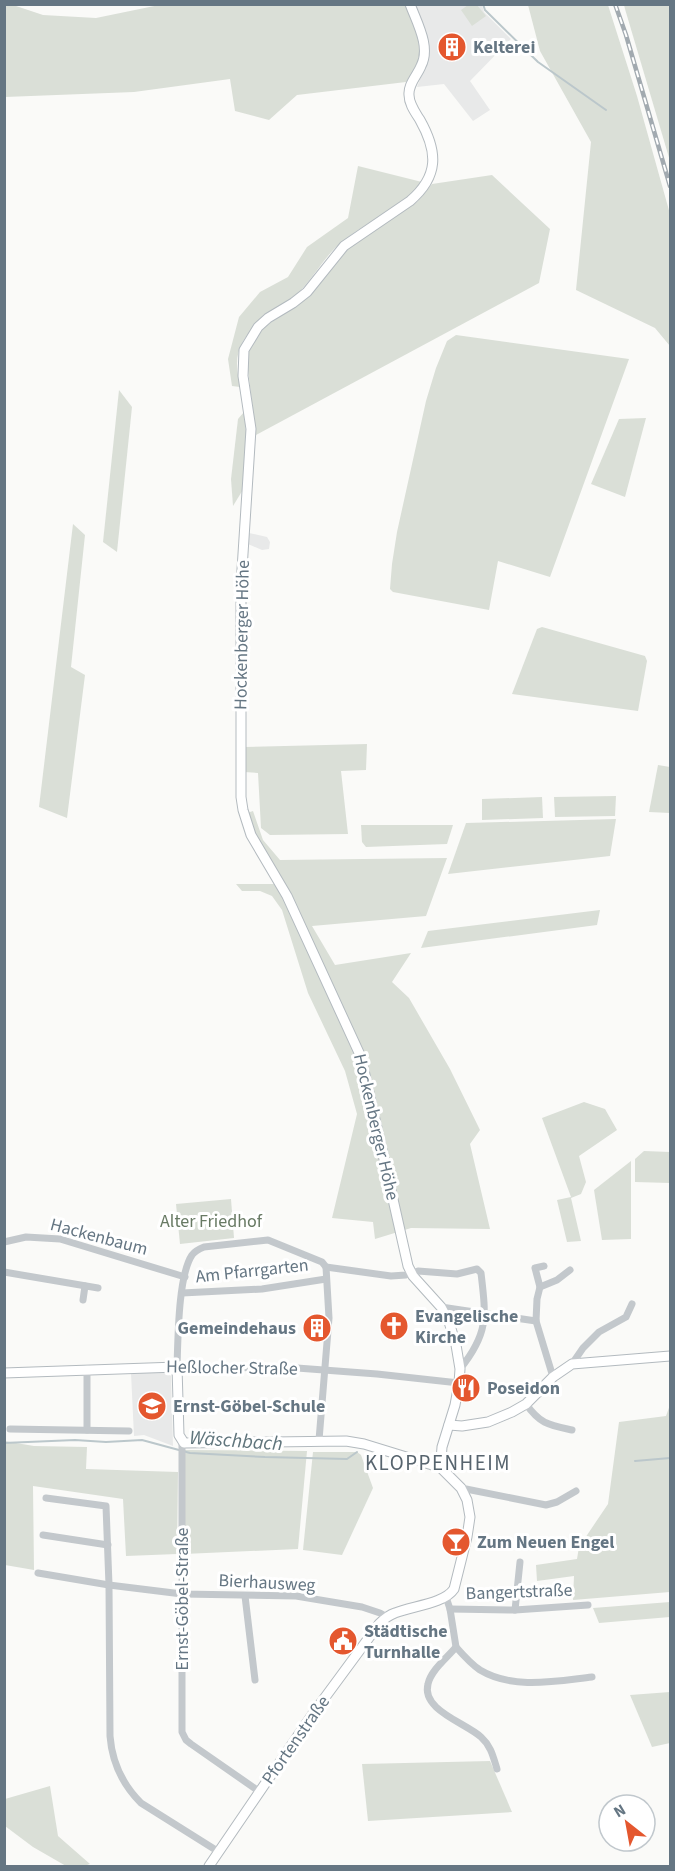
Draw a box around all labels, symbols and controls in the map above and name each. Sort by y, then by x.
building icon: Kelterei [436,31,468,63]
place label: Kelterei [473,35,535,60]
street label: Hockenberger Höhe [228,560,256,710]
street label: Hockenberger Höhe [347,1051,405,1203]
park label: Alter Friedhof [160,1209,263,1234]
street label: Hackenbaum [48,1212,150,1262]
street label: Am Pfarrgarten [194,1253,310,1289]
place label: Evangelische Kirche [415,1304,518,1350]
church icon: Evangelische Kirche [378,1310,410,1342]
building icon: Gemeindehaus [301,1312,333,1344]
place label: Gemeindehaus [178,1316,296,1341]
street label: Heßlocher Straße [166,1354,298,1382]
restaurant icon: Poseidon [450,1372,482,1404]
place label: Poseidon [487,1376,560,1401]
school or university icon: Ernst-Göbel-Schule [136,1390,168,1422]
place label: Ernst-Göbel-Schule [173,1394,325,1419]
water label: Wäschbach [188,1424,284,1458]
district label: KLOPPENHEIM [365,1448,511,1478]
bar icon: Zum Neuen Engel [440,1526,472,1558]
street label: Ernst-Göbel-Straße [170,1527,195,1671]
place label: Zum Neuen Engel [477,1530,614,1555]
street label: Bierhausweg [218,1568,316,1598]
street label: Bangertstraße [465,1578,573,1606]
place label: Städtische Turnhalle [364,1619,448,1665]
public building icon: Städtische Turnhalle [327,1625,359,1657]
street label: Pfortenstraße [256,1690,336,1789]
north arrow [597,1793,657,1853]
text: N [610,1799,630,1823]

